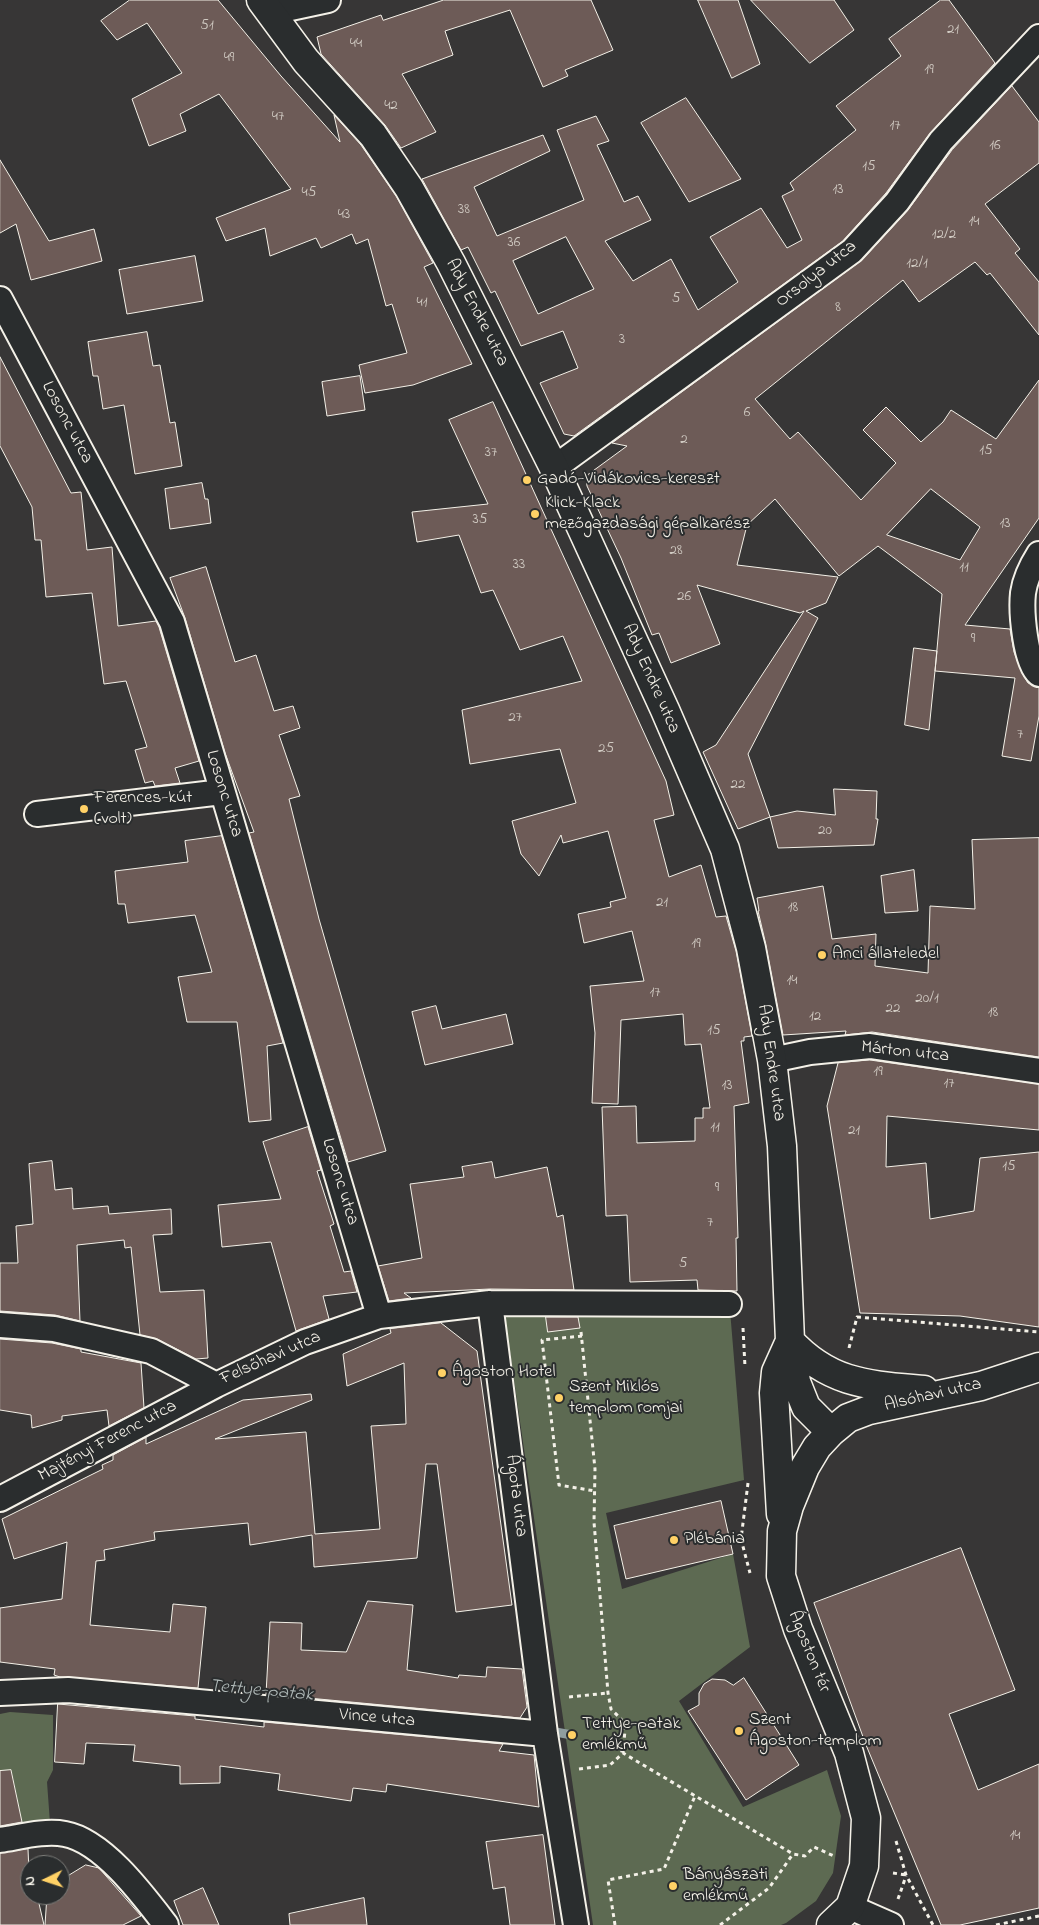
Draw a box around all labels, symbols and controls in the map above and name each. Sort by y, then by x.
house number: 51 [200,18,214,36]
house number: 21 [947,22,959,40]
house number: 44 [350,36,362,54]
house number: 49 [224,50,234,68]
house number: 19 [924,62,934,80]
house number: 42 [384,98,398,116]
house number: 47 [272,109,284,127]
house number: 17 [890,118,900,136]
house number: 16 [989,138,1001,156]
house number: 15 [862,159,876,177]
house number: 13 [833,182,843,200]
house number: 45 [302,185,316,203]
house number: 38 [458,202,470,220]
house number: 43 [338,207,350,225]
house number: 14 [969,214,979,232]
house number: 12/2 [932,227,956,245]
house number: 36 [508,235,520,253]
street label: Orsolya utca [772,237,862,313]
street label: Ady Endre utca [440,256,512,370]
house number: 12/1 [906,256,928,274]
house number: 5 [672,291,680,309]
house number: 41 [417,295,427,313]
house number: 8 [835,300,841,318]
house number: 3 [619,332,625,350]
street label: Losonc utca [35,378,97,468]
house number: 6 [744,405,750,423]
house number: 2 [680,432,688,450]
house number: 15 [979,443,993,461]
house number: 37 [485,445,497,463]
place label: Gadó-Vidákovics-kereszt [537,469,720,491]
marker: Gadó-Vidákovics-kereszt [521,474,533,486]
place label: Klick-Klack mezőgazdasági gépalkarész [545,493,750,536]
marker: Klick-Klack mezőgazdasági gépalkarész [529,508,541,520]
house number: 35 [473,512,487,530]
house number: 13 [1000,516,1010,534]
house number: 28 [669,543,683,561]
house number: 33 [513,557,525,575]
house number: 11 [959,560,969,578]
house number: 26 [677,589,691,607]
street label: Ady Endre utca [616,621,684,737]
house number: 9 [971,631,975,649]
house number: 27 [508,710,522,728]
house number: 7 [1017,727,1023,745]
house number: 25 [598,741,614,759]
street label: Losonc utca [200,748,246,840]
house number: 22 [731,777,745,795]
place label: Ferences-kút (volt) [94,788,192,831]
marker: Ferences-kút (volt) [78,803,90,815]
house number: 20 [818,823,832,841]
house number: 21 [656,895,668,913]
house number: 18 [788,900,798,918]
house number: 19 [691,936,701,954]
place label: Anci állateledel [832,944,939,966]
marker: Anci állateledel [816,949,828,961]
house number: 14 [787,973,797,991]
house number: 17 [650,985,660,1003]
house number: 20/1 [915,991,939,1009]
house number: 22 [886,1001,900,1019]
street label: Ady Endre utca [751,1003,789,1123]
house number: 18 [988,1005,998,1023]
house number: 12 [809,1009,821,1027]
house number: 15 [707,1023,721,1041]
street label: Márton utca [860,1038,950,1068]
house number: 19 [873,1064,883,1082]
house number: 17 [944,1076,954,1094]
house number: 13 [722,1078,732,1096]
house number: 11 [710,1120,720,1138]
house number: 21 [848,1123,860,1141]
street label: Losonc utca [316,1136,362,1228]
house number: 15 [1002,1159,1016,1177]
house number: 9 [715,1180,719,1198]
house number: 7 [707,1215,713,1233]
house number: 5 [679,1256,687,1274]
street label: Felsőhavi utca [217,1327,325,1391]
place label: Ágoston Hotel [452,1362,555,1384]
marker: Ágoston Hotel [436,1367,448,1379]
street label: Alsóhavi utca [882,1374,984,1418]
place label: Szent Miklós templom romjai [569,1377,683,1420]
marker: Szent Miklós templom romjai [553,1392,565,1404]
street label: Majtényi Ferenc utca [35,1396,181,1488]
street label: Ágota utca [499,1454,531,1538]
place label: Plébánia [684,1529,745,1551]
marker: Plébánia [668,1534,680,1546]
street label: Ágoston tér [782,1608,834,1696]
water label: Tettye-patak [208,1676,314,1708]
street label: Vince utca [338,1705,416,1733]
place label: Szent Ágoston-templom [749,1710,881,1752]
place label: Tettye-patak emlékmű [582,1714,680,1756]
marker: Szent Ágoston-templom [733,1725,745,1737]
marker: Tettye-patak emlékmű [566,1729,578,1741]
house number: 14 [1010,1828,1020,1846]
north arrow [20,1855,70,1905]
place label: Bányászati emlékmű [683,1865,768,1908]
text: N [20,1876,41,1886]
marker: Bányászati emlékmű [667,1880,679,1892]

